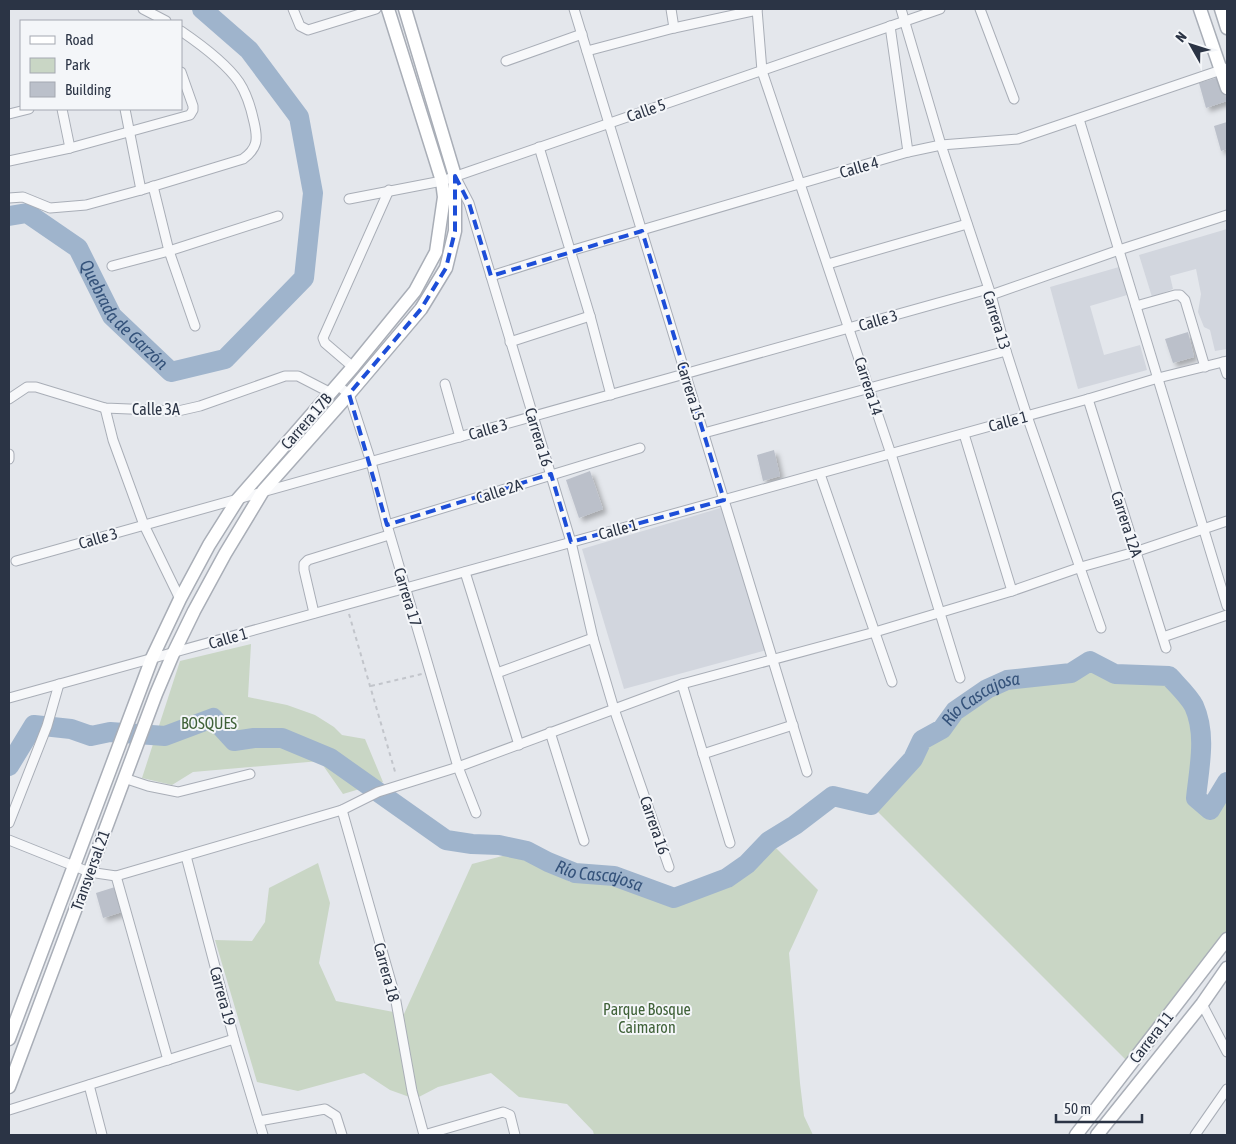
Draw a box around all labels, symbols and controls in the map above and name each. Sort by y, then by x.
legend [20,20,182,110]
north arrow [1166,20,1216,70]
text: N [1172,29,1190,45]
text: Road [65,31,94,48]
text: Park [65,56,90,73]
text: Building [65,81,111,98]
street label: Calle 5 [624,95,668,125]
street label: Calle 4 [837,153,881,181]
water label: Quebrada de Garzón [76,256,173,374]
street label: Carrera 13 [980,288,1014,352]
street label: Calle 3 [856,306,900,334]
street label: Carrera 14 [851,354,887,418]
street label: Carrera 15 [674,359,708,423]
street label: Carrera 17B [277,389,335,453]
street label: Calle 3A [132,400,180,418]
street label: Carrera 16 [522,405,556,469]
street label: Calle 1 [986,407,1030,435]
street label: Calle 3 [466,415,510,443]
street label: Calle 2A [473,475,525,507]
street label: Carrera 12A [1108,489,1146,559]
street label: Calle 1 [596,515,640,543]
street label: Calle 3 [76,524,120,552]
street label: Carrera 17 [391,565,425,629]
street label: Calle 1 [206,624,250,652]
water label: Río Cascajosa [937,668,1021,730]
park label: BOSQUES [181,714,237,732]
street label: Carrera 16 [637,794,673,856]
street label: Transversal 21 [67,827,113,913]
water label: Río Cascajosa [553,855,647,896]
street label: Carrera 18 [370,940,404,1004]
street label: Carrera 19 [206,964,240,1028]
park label: Parque Bosque Caimaron [603,1000,691,1036]
street label: Carrera 11 [1125,1008,1177,1066]
scale bar [1056,1092,1142,1124]
text: 50 m [1064,1100,1091,1117]

